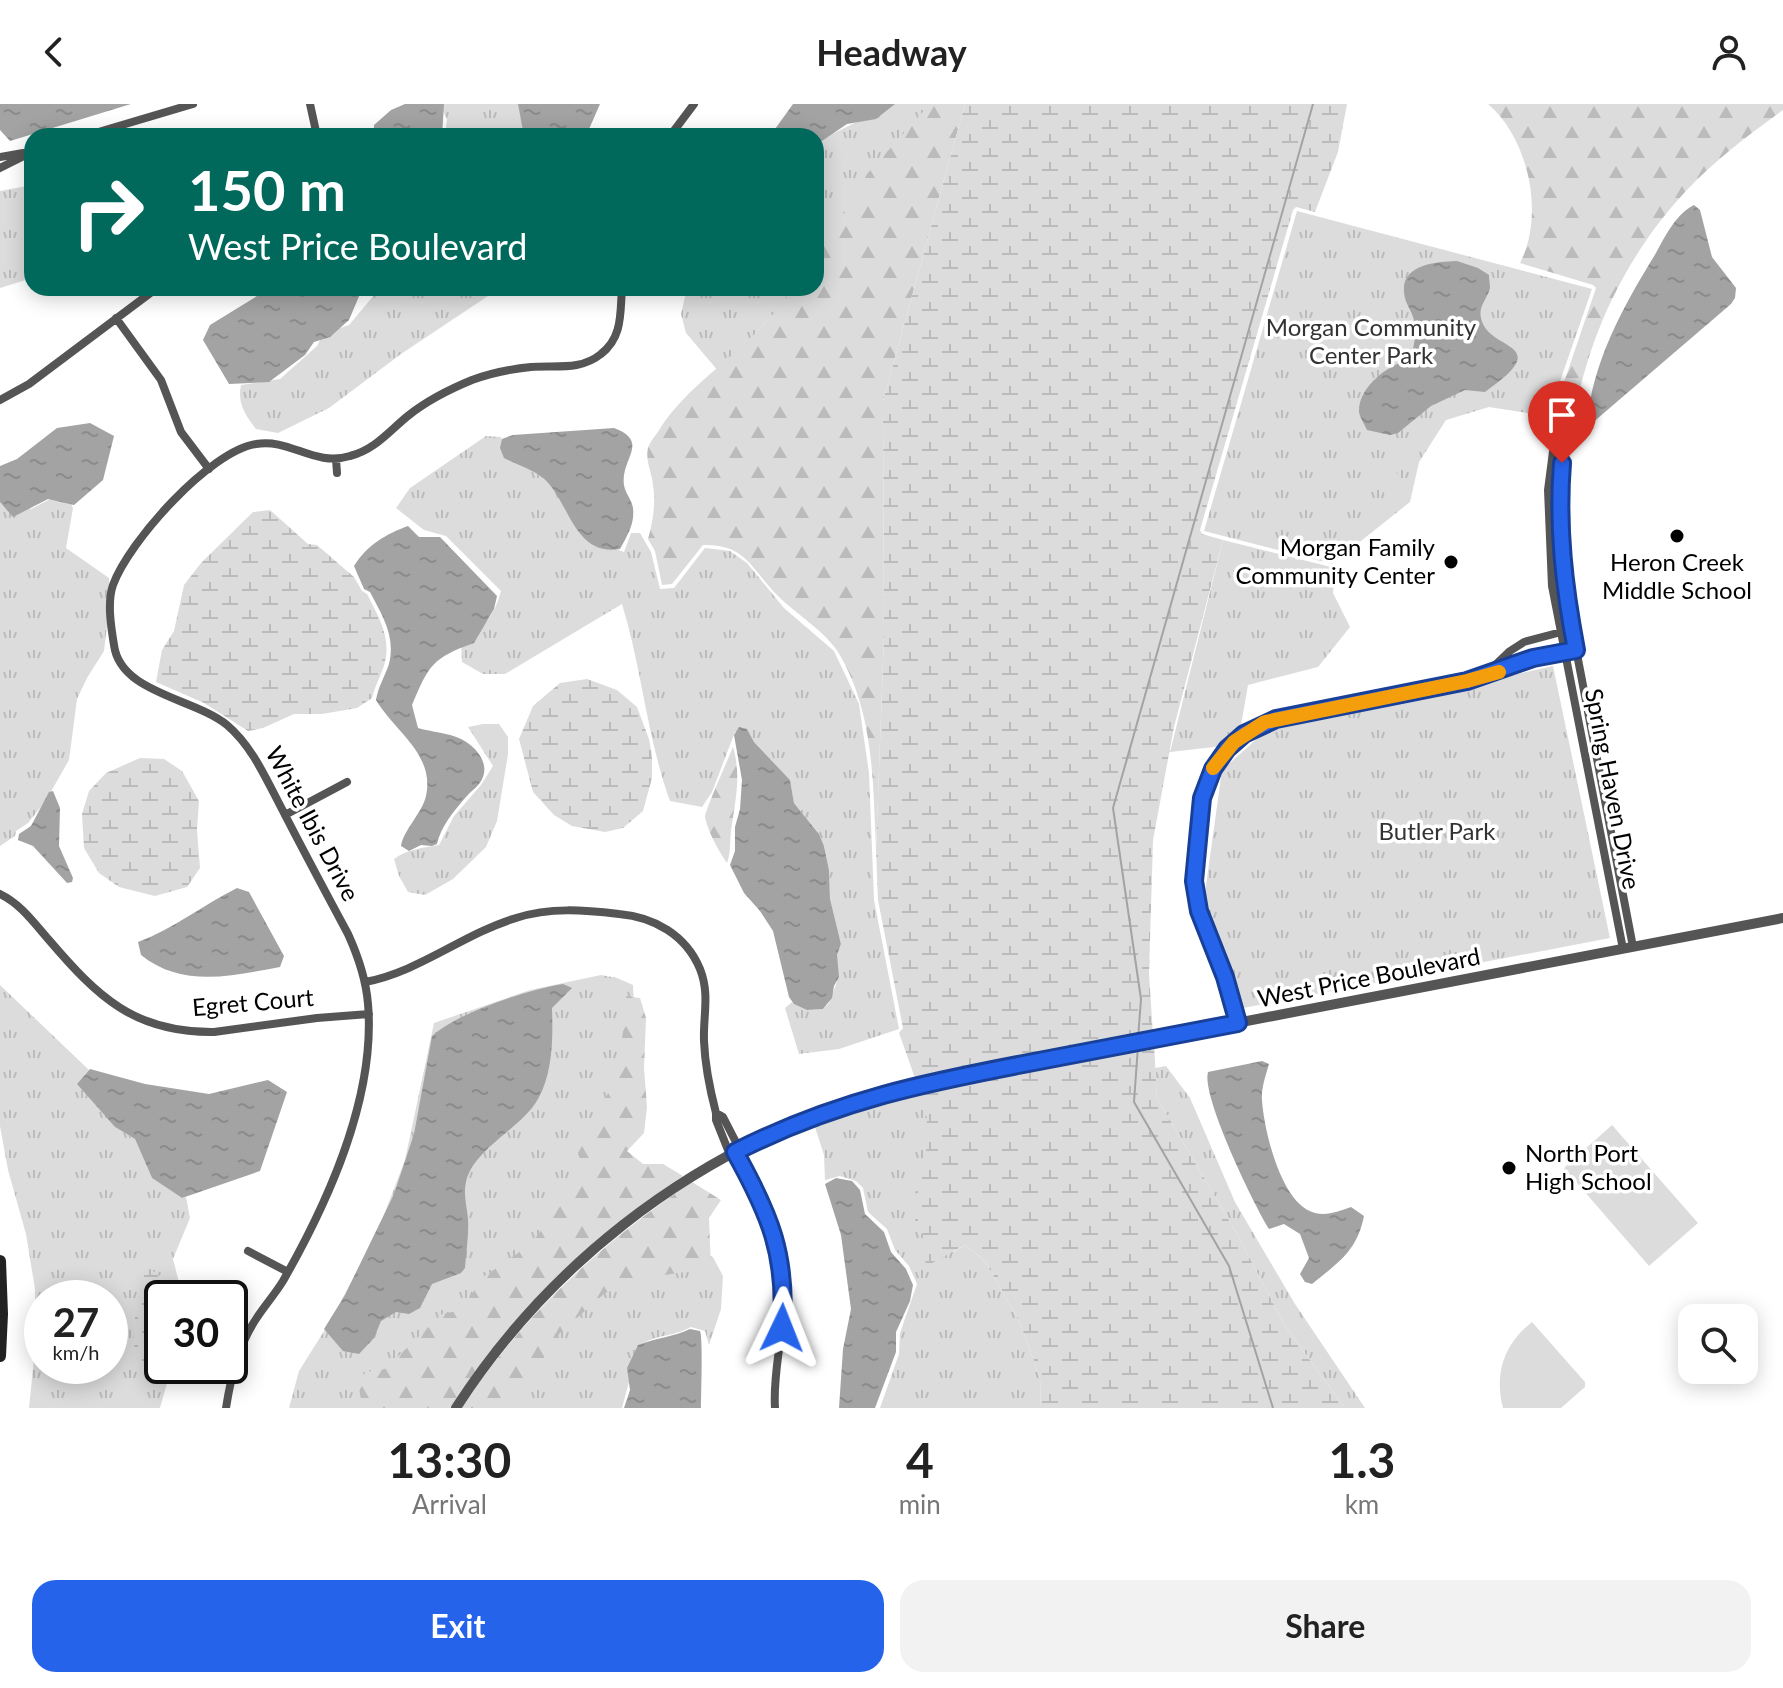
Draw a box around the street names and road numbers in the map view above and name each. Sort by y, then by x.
street label: Spring Haven Drive [1580,686,1647,892]
street label: White Ibis Drive [260,741,366,905]
street label: West Price Boulevard [1255,941,1483,1012]
street label: Egret Court [191,982,315,1021]

